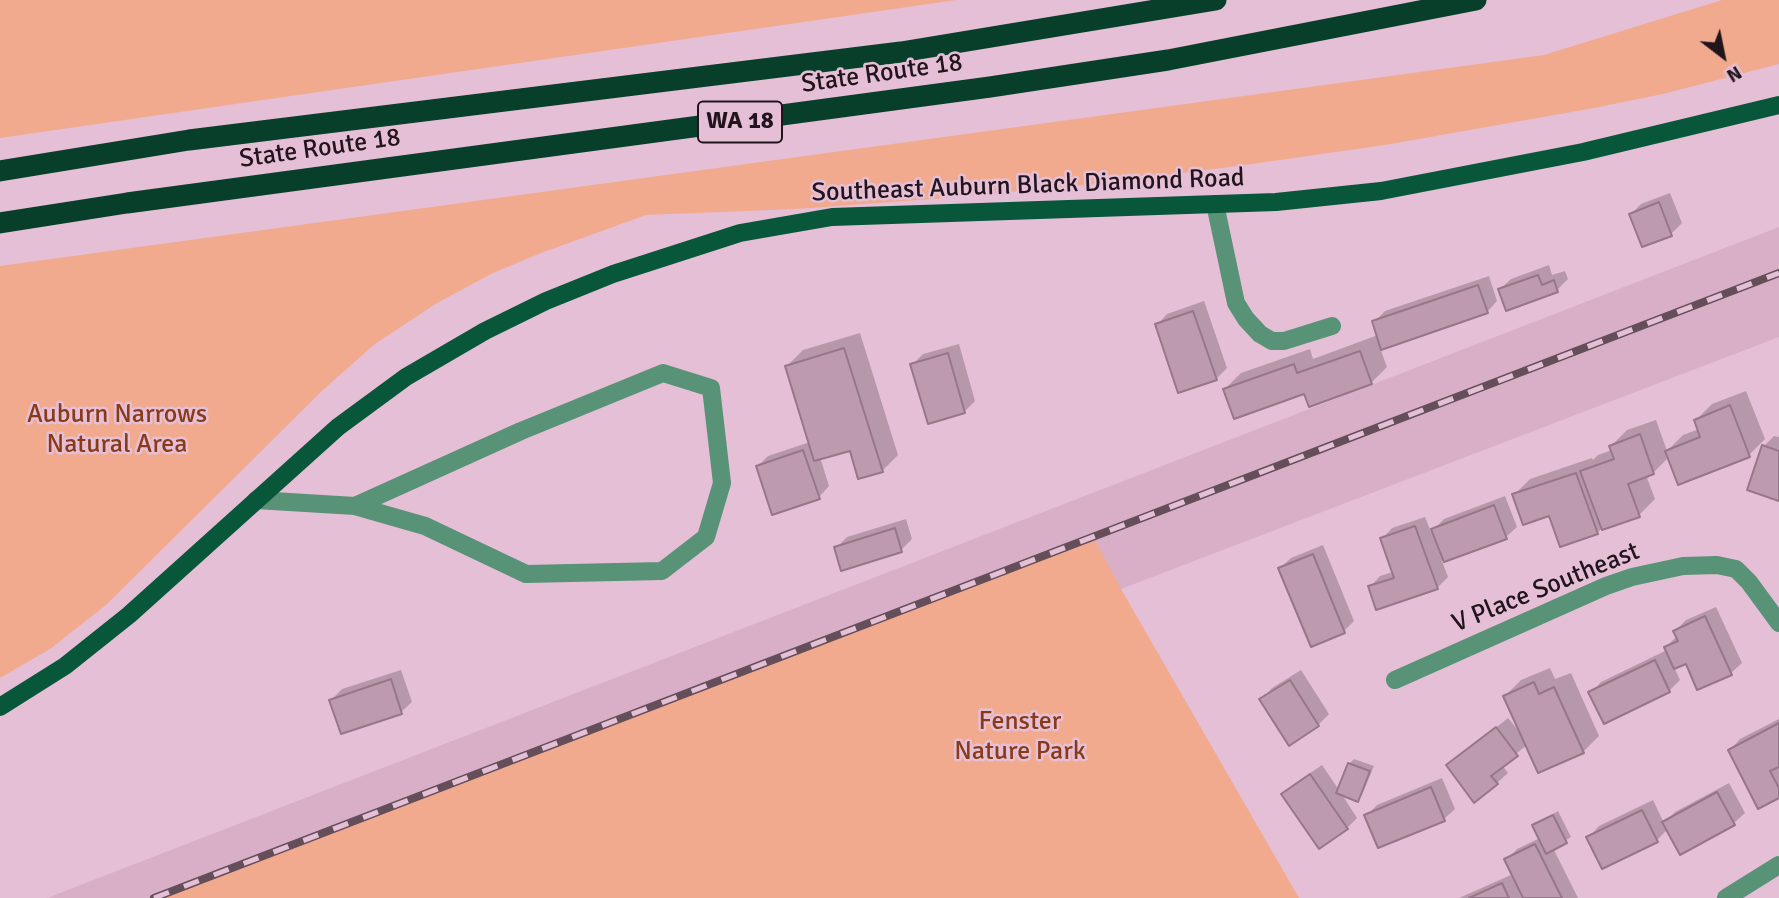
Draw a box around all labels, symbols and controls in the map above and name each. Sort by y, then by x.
north arrow [1688,21,1758,91]
street label: State Route 18 [799,47,965,101]
text: N [1722,60,1746,87]
road number: WA 18 [698,101,782,142]
street label: State Route 18 [237,122,403,176]
street label: Southeast Auburn Black Diamond Road [811,163,1245,209]
park label: Auburn Narrows Natural Area [27,399,207,460]
street label: V Place Southeast [1448,536,1644,640]
park label: Fenster Nature Park [954,706,1086,768]

